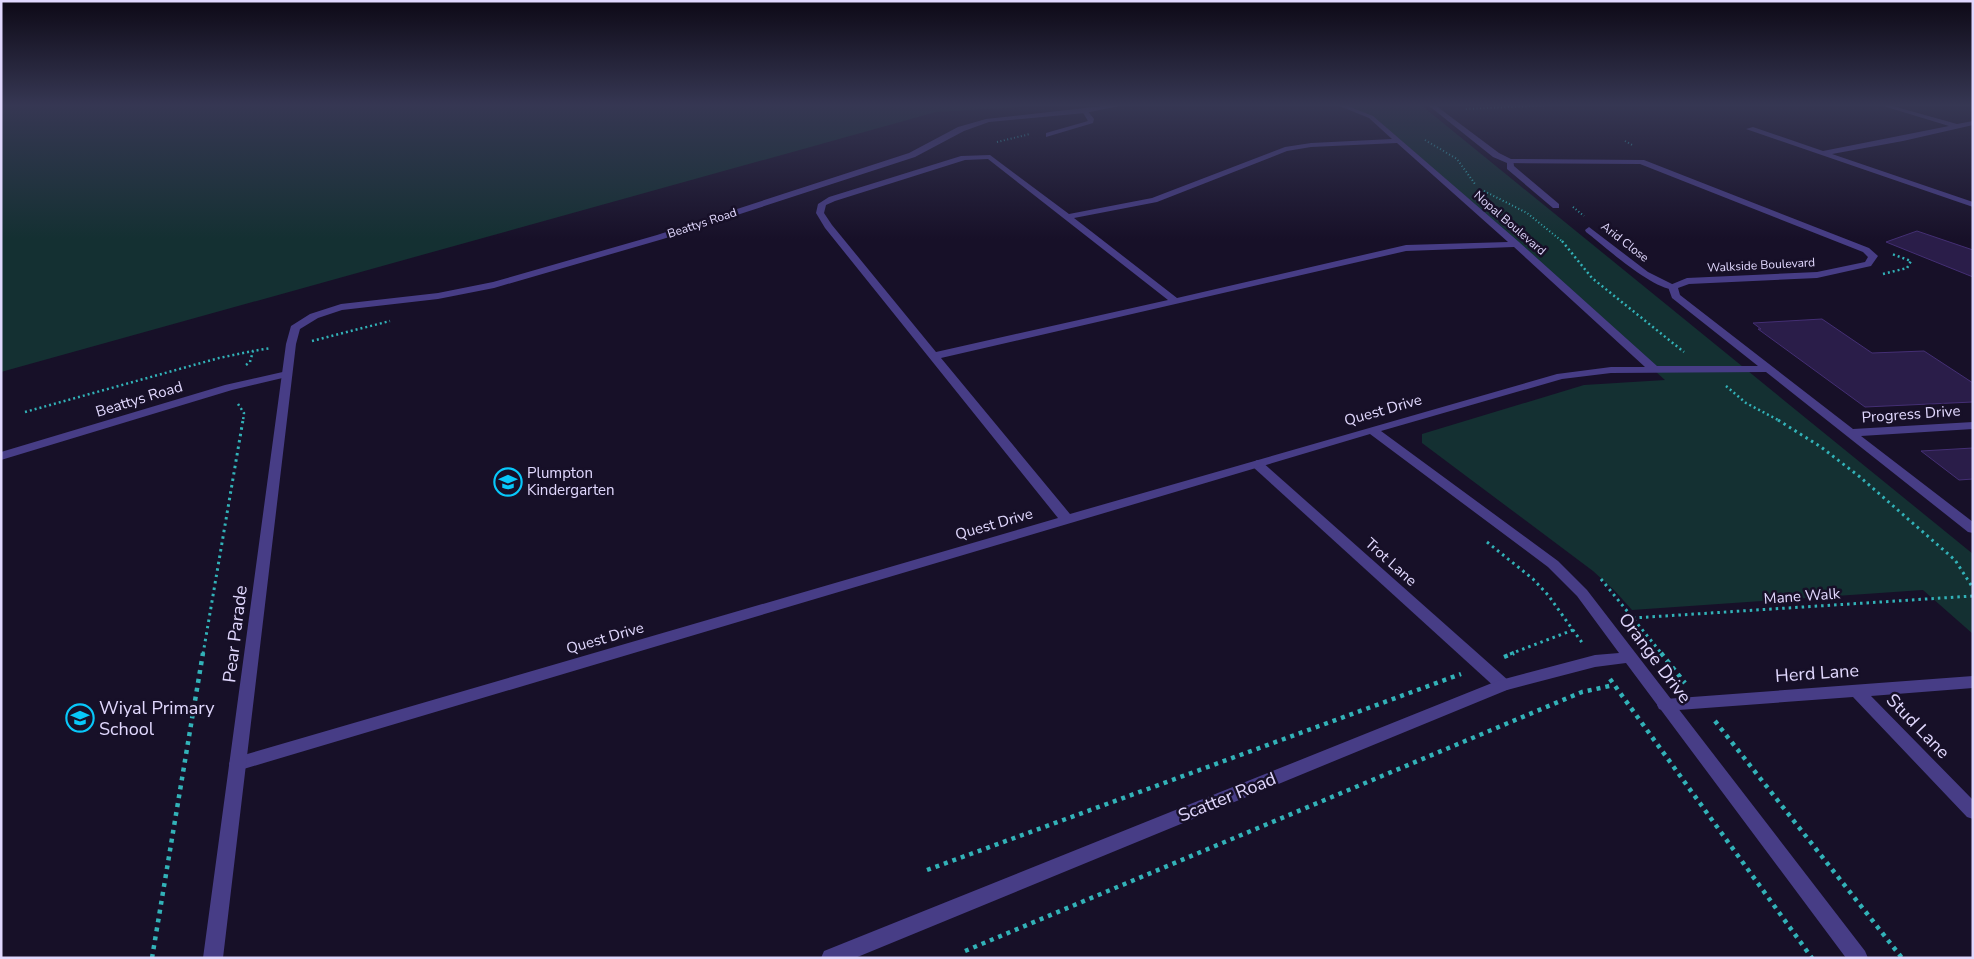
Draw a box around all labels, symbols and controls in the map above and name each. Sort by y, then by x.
street label: Nopal Boulevard [1471,187,1549,259]
street label: Beattys Road [665,204,739,242]
street label: Arid Close [1598,218,1652,266]
street label: Walkside Boulevard [1706,254,1816,276]
street label: Beattys Road [93,376,185,422]
street label: Quest Drive [1342,389,1424,431]
street label: Progress Drive [1861,401,1961,427]
place label: Plumpton Kindergarten [527,463,615,500]
school or university icon: Plumpton Kindergarten [493,467,523,497]
street label: Quest Drive [953,503,1035,545]
street label: Trot Lane [1361,533,1421,591]
street label: Mane Walk [1763,583,1841,609]
street label: Pear Parade [217,584,253,684]
street label: Orange Drive [1613,608,1697,708]
street label: Quest Drive [564,617,646,659]
street label: Herd Lane [1774,658,1860,688]
street label: Stud Lane [1881,688,1955,764]
place label: Wiyal Primary School [99,696,215,741]
school or university icon: Wiyal Primary School [65,703,95,733]
street label: Scatter Road [1174,766,1280,828]

